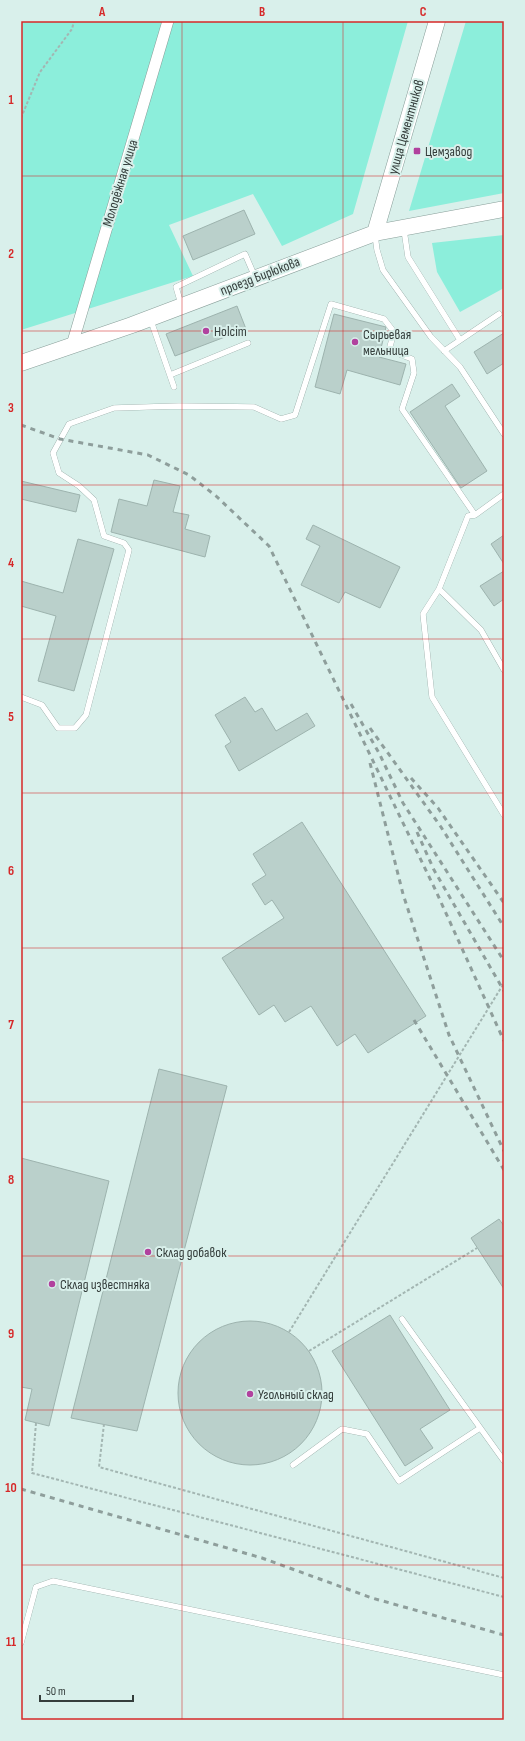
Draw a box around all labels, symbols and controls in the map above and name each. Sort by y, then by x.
text: A [98,4,106,20]
text: B [259,4,265,20]
text: C [420,4,427,20]
street label: улица Цементников [384,77,428,176]
text: 1 [8,92,14,108]
street label: Молодёжная улица [99,137,141,229]
place label: Цемзавод [425,143,472,160]
marker: Цемзавод [412,146,422,156]
text: 2 [8,246,14,262]
street label: проезд Бирюкова [218,253,302,299]
place label: Holcim [214,323,247,340]
marker: Holcim [201,326,211,336]
place label: Сырьевая мельница [363,326,411,359]
marker: Сырьевая мельница [350,337,360,347]
text: 3 [8,400,14,416]
text: 4 [8,555,14,571]
text: 5 [8,709,14,725]
text: 6 [8,863,14,879]
text: 7 [8,1017,14,1033]
text: 8 [8,1172,14,1188]
place label: Склад добавок [156,1244,227,1261]
marker: Склад добавок [143,1247,153,1257]
place label: Склад известняка [60,1276,150,1293]
marker: Склад известняка [47,1279,57,1289]
text: 9 [8,1326,14,1342]
place label: Угольный склад [258,1386,334,1403]
marker: Угольный склад [245,1389,255,1399]
text: 10 [5,1480,17,1496]
text: 11 [6,1634,16,1650]
scale bar [40,1677,133,1703]
text: 50 m [46,1684,66,1699]

